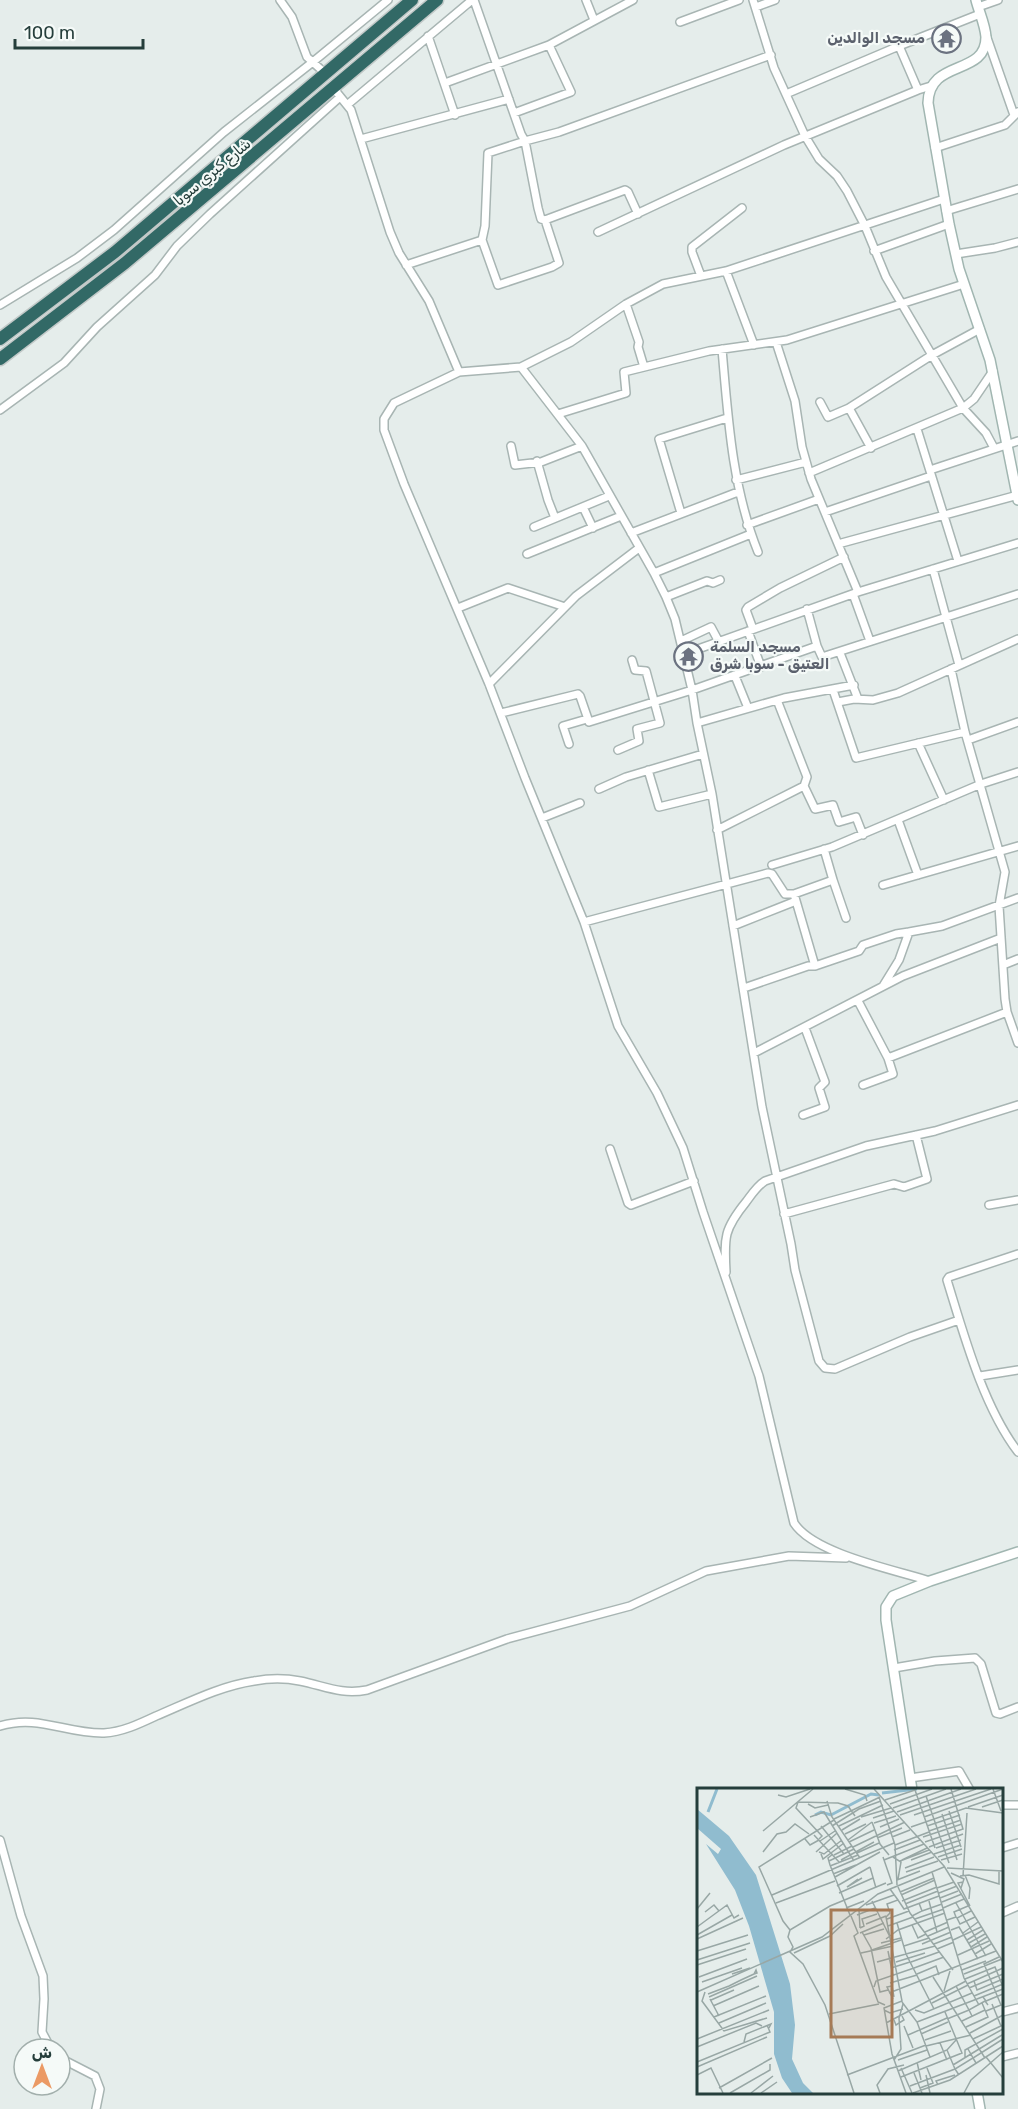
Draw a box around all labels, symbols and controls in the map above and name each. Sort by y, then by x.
scale bar [15,12,142,50]
text: 100 m [24,22,75,44]
temple icon: مسجد الوالدين [930,22,962,54]
place label: مسجد الوالدين [827,29,925,47]
street label: شارع كبري سوبا [170,134,256,211]
place label: مسجد السلمة العتيق - سوبا شرق [710,638,829,673]
temple icon: مسجد السلمة العتيق - سوبا شرق [673,640,705,672]
inset map [697,1788,1003,2094]
north arrow [12,2037,72,2097]
text: ش [32,2043,52,2062]

